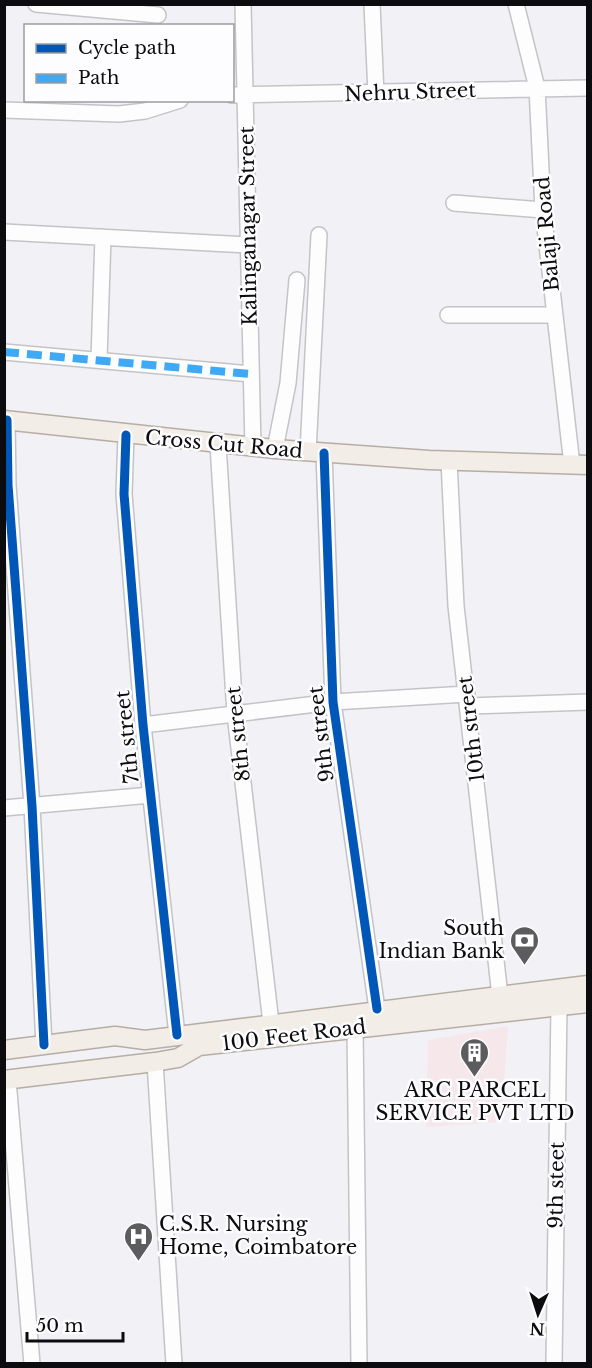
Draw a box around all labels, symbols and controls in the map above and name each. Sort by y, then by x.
legend [24,24,234,102]
text: Cycle path [78,37,176,59]
text: Path [78,67,119,89]
street label: Nehru Street [344,78,477,106]
street label: Kalinganagar Street [234,126,262,326]
street label: Balaji Road [530,175,564,293]
street label: Cross Cut Road [144,425,304,463]
street label: 10th street [453,674,489,783]
street label: 9th street [303,684,339,783]
street label: 8th street [221,685,255,783]
street label: 7th street [110,689,144,785]
place label: South Indian Bank [378,916,505,963]
bank icon: South Indian Bank [509,924,541,966]
street label: 100 Feet Road [220,1014,368,1056]
building icon: ARC PARCEL SERVICE PVT LTD [459,1036,491,1078]
place label: ARC PARCEL SERVICE PVT LTD [375,1078,575,1125]
street label: 9th steet [543,1141,569,1229]
place label: C.S.R. Nursing Home, Coimbatore [159,1212,357,1259]
hospital icon: C.S.R. Nursing Home, Coimbatore [122,1220,154,1262]
north arrow [508,1284,568,1344]
scale bar [27,1305,123,1343]
text: 50 m [36,1315,84,1337]
text: N [529,1319,545,1339]

